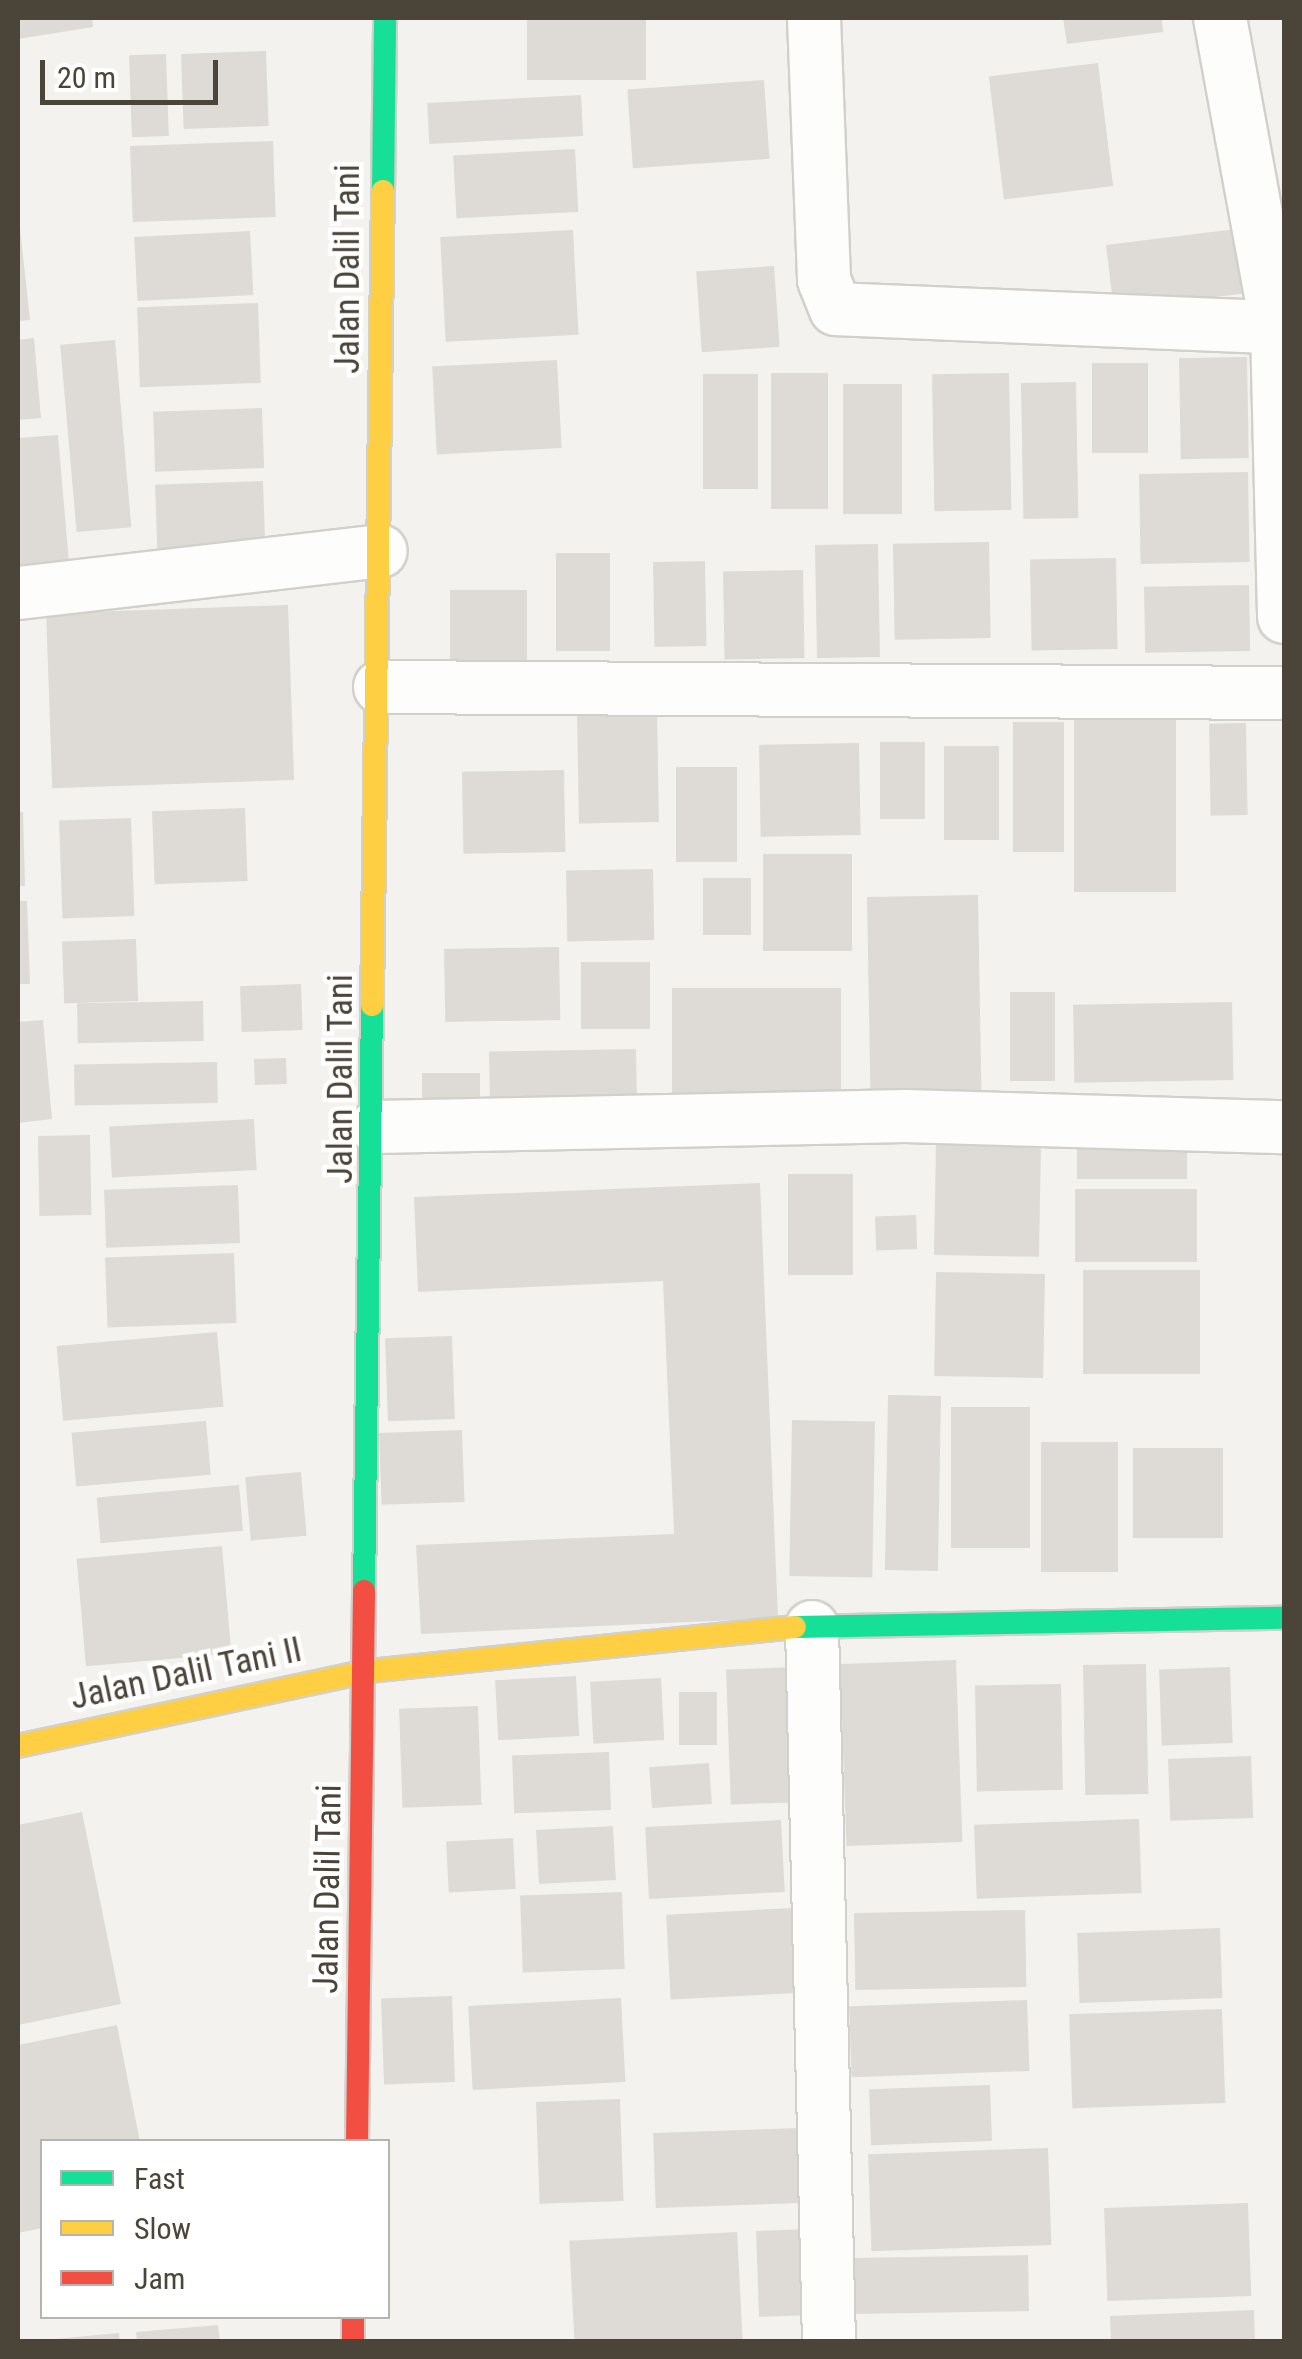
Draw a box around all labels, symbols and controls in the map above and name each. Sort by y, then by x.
scale bar [45,40,222,102]
text: 20 m [57,60,116,95]
street label: Jalan Dalil Tani [327,164,369,374]
street label: Jalan Dalil Tani [320,974,362,1184]
street label: Jalan Dalil Tani II [66,1629,306,1719]
street label: Jalan Dalil Tani [305,1783,351,1995]
legend [40,2139,390,2319]
text: Fast [134,2161,185,2196]
text: Slow [134,2211,191,2246]
text: Jam [134,2261,185,2296]

